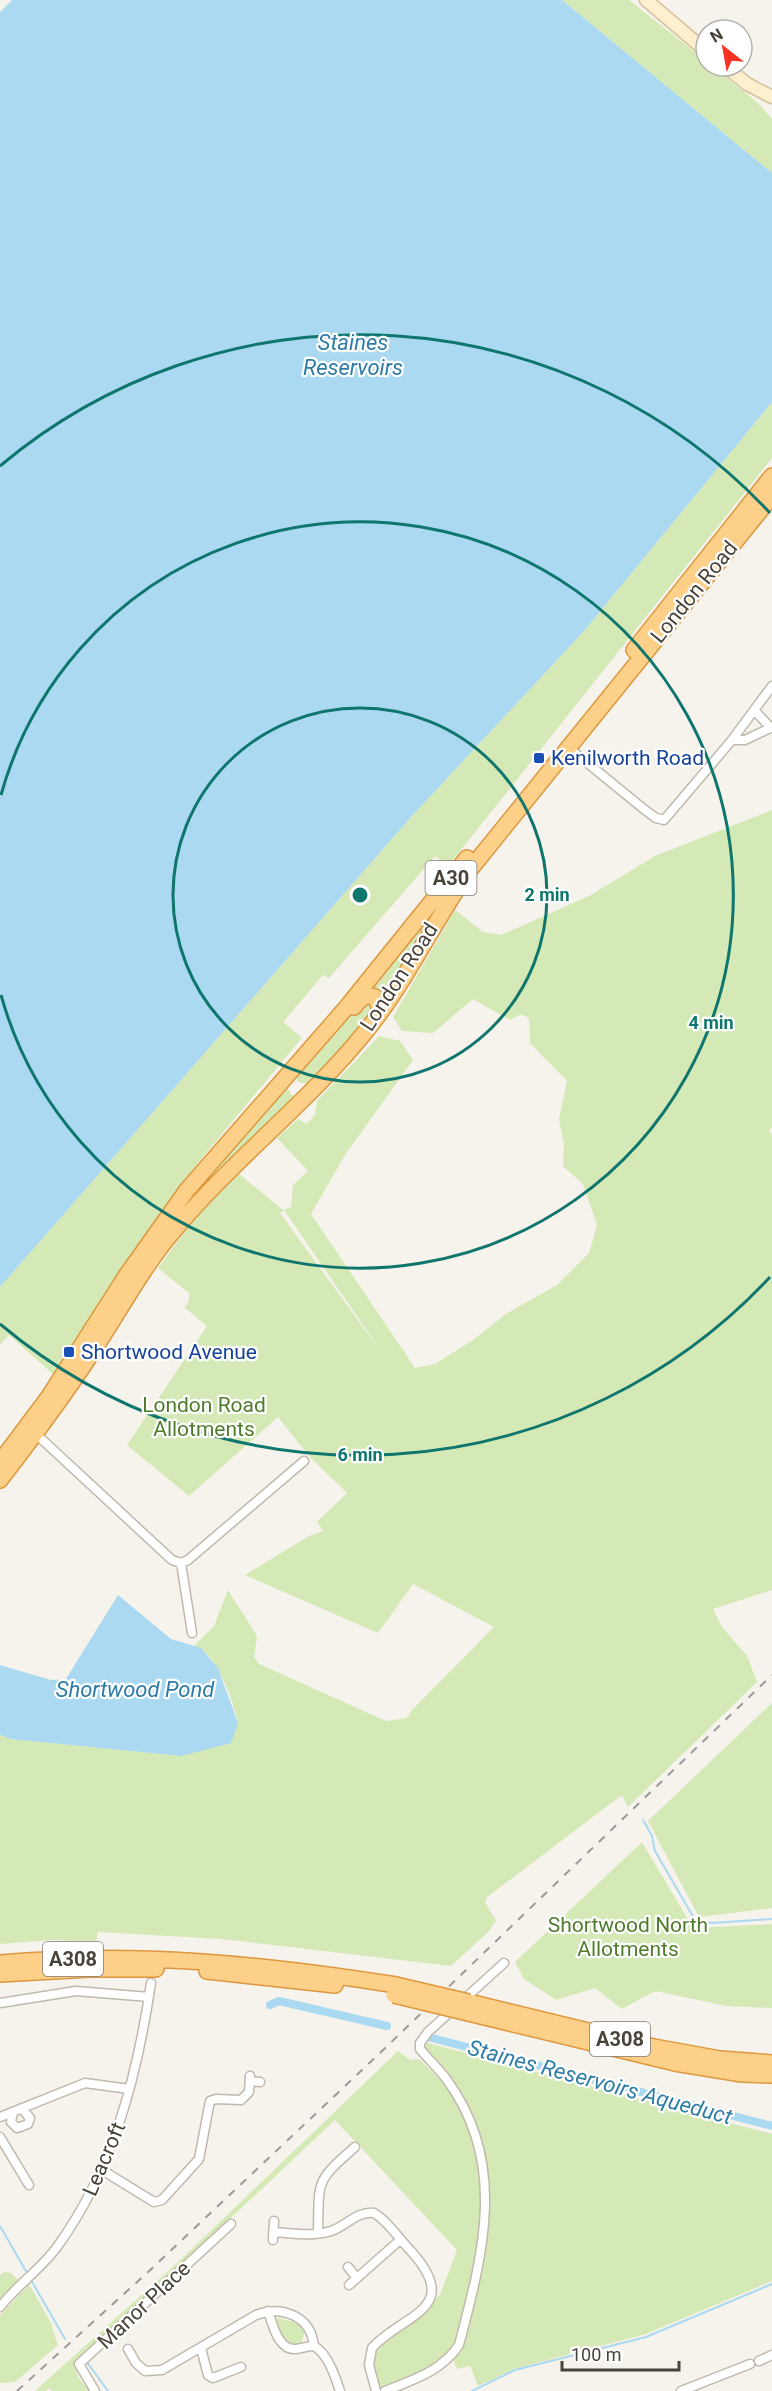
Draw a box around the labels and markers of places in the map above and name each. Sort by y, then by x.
place label: Kenilworth Road [551,746,704,770]
marker: Kenilworth Road [532,751,546,765]
centre of rings [350,885,370,905]
place label: Shortwood Avenue [81,1340,257,1364]
marker: Shortwood Avenue [62,1345,76,1359]

